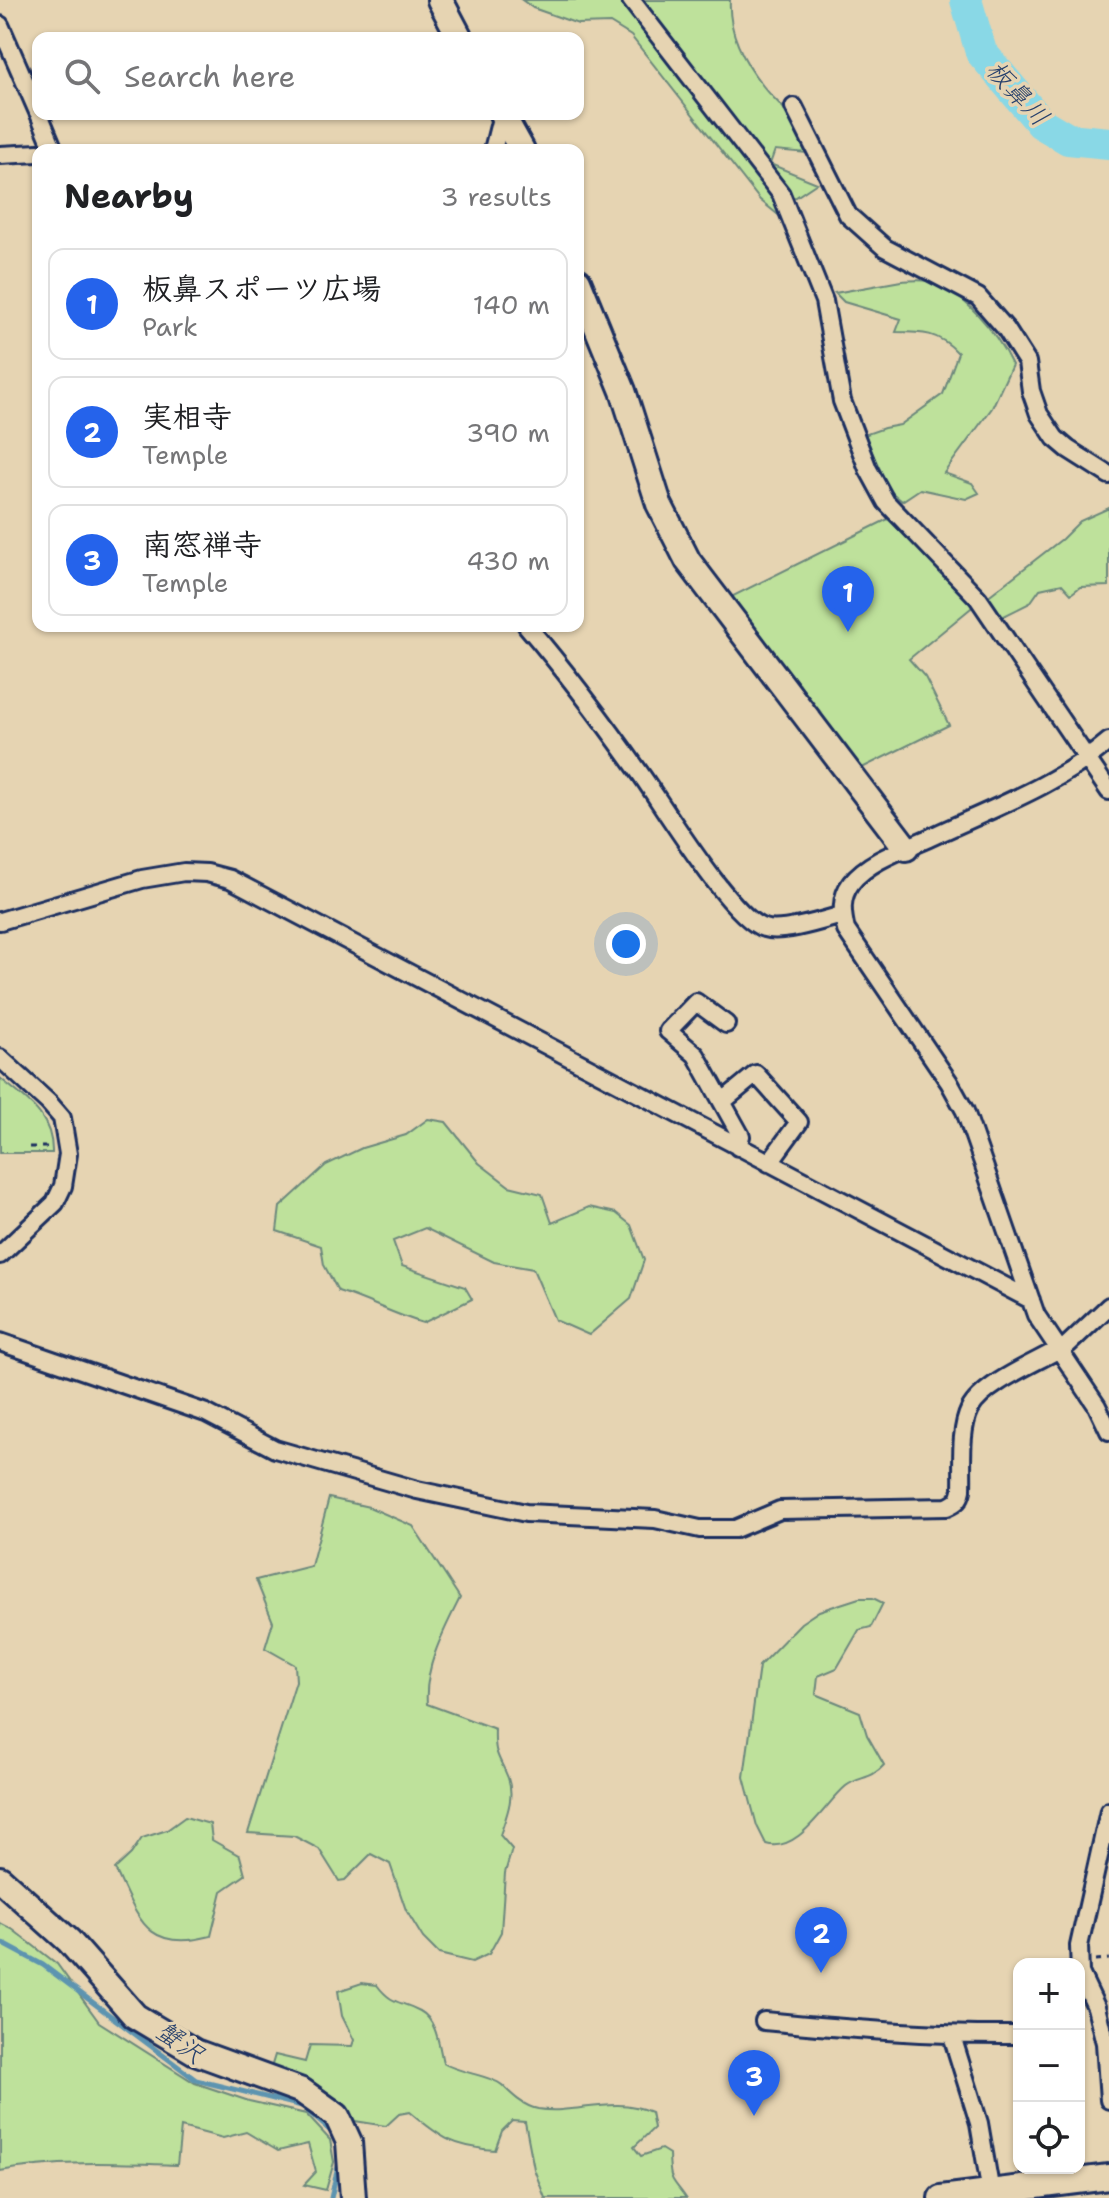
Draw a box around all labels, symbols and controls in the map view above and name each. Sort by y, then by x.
search box [32,32,584,120]
water label: 板鼻川 [979,52,1058,133]
icon: search [60,54,104,98]
text: Search here [124,56,295,97]
text: Nearby [64,173,194,219]
text: 3 results [440,179,552,214]
text: 板鼻スポーツ広場 [142,268,381,309]
text: 1 [86,287,98,322]
text: 140 m [473,287,550,322]
text: Park [142,309,198,344]
text: 実相寺 [142,396,232,437]
text: 2 [83,415,101,450]
text: 390 m [466,415,550,450]
text: Temple [142,437,229,472]
text: 南窓禅寺 [142,524,262,565]
text: 3 [83,543,101,578]
text: 430 m [466,543,550,578]
text: Temple [142,565,229,600]
pin: 1 [822,566,874,632]
your location [606,924,646,964]
pin: 2 [795,1907,847,1973]
map controls [1013,1958,1085,2174]
button: + [1013,1958,1085,2030]
water label: 蟹沢 [149,2012,212,2072]
button: − [1013,2030,1085,2102]
pin: 3 [728,2050,780,2116]
button: locate [1013,2102,1085,2174]

